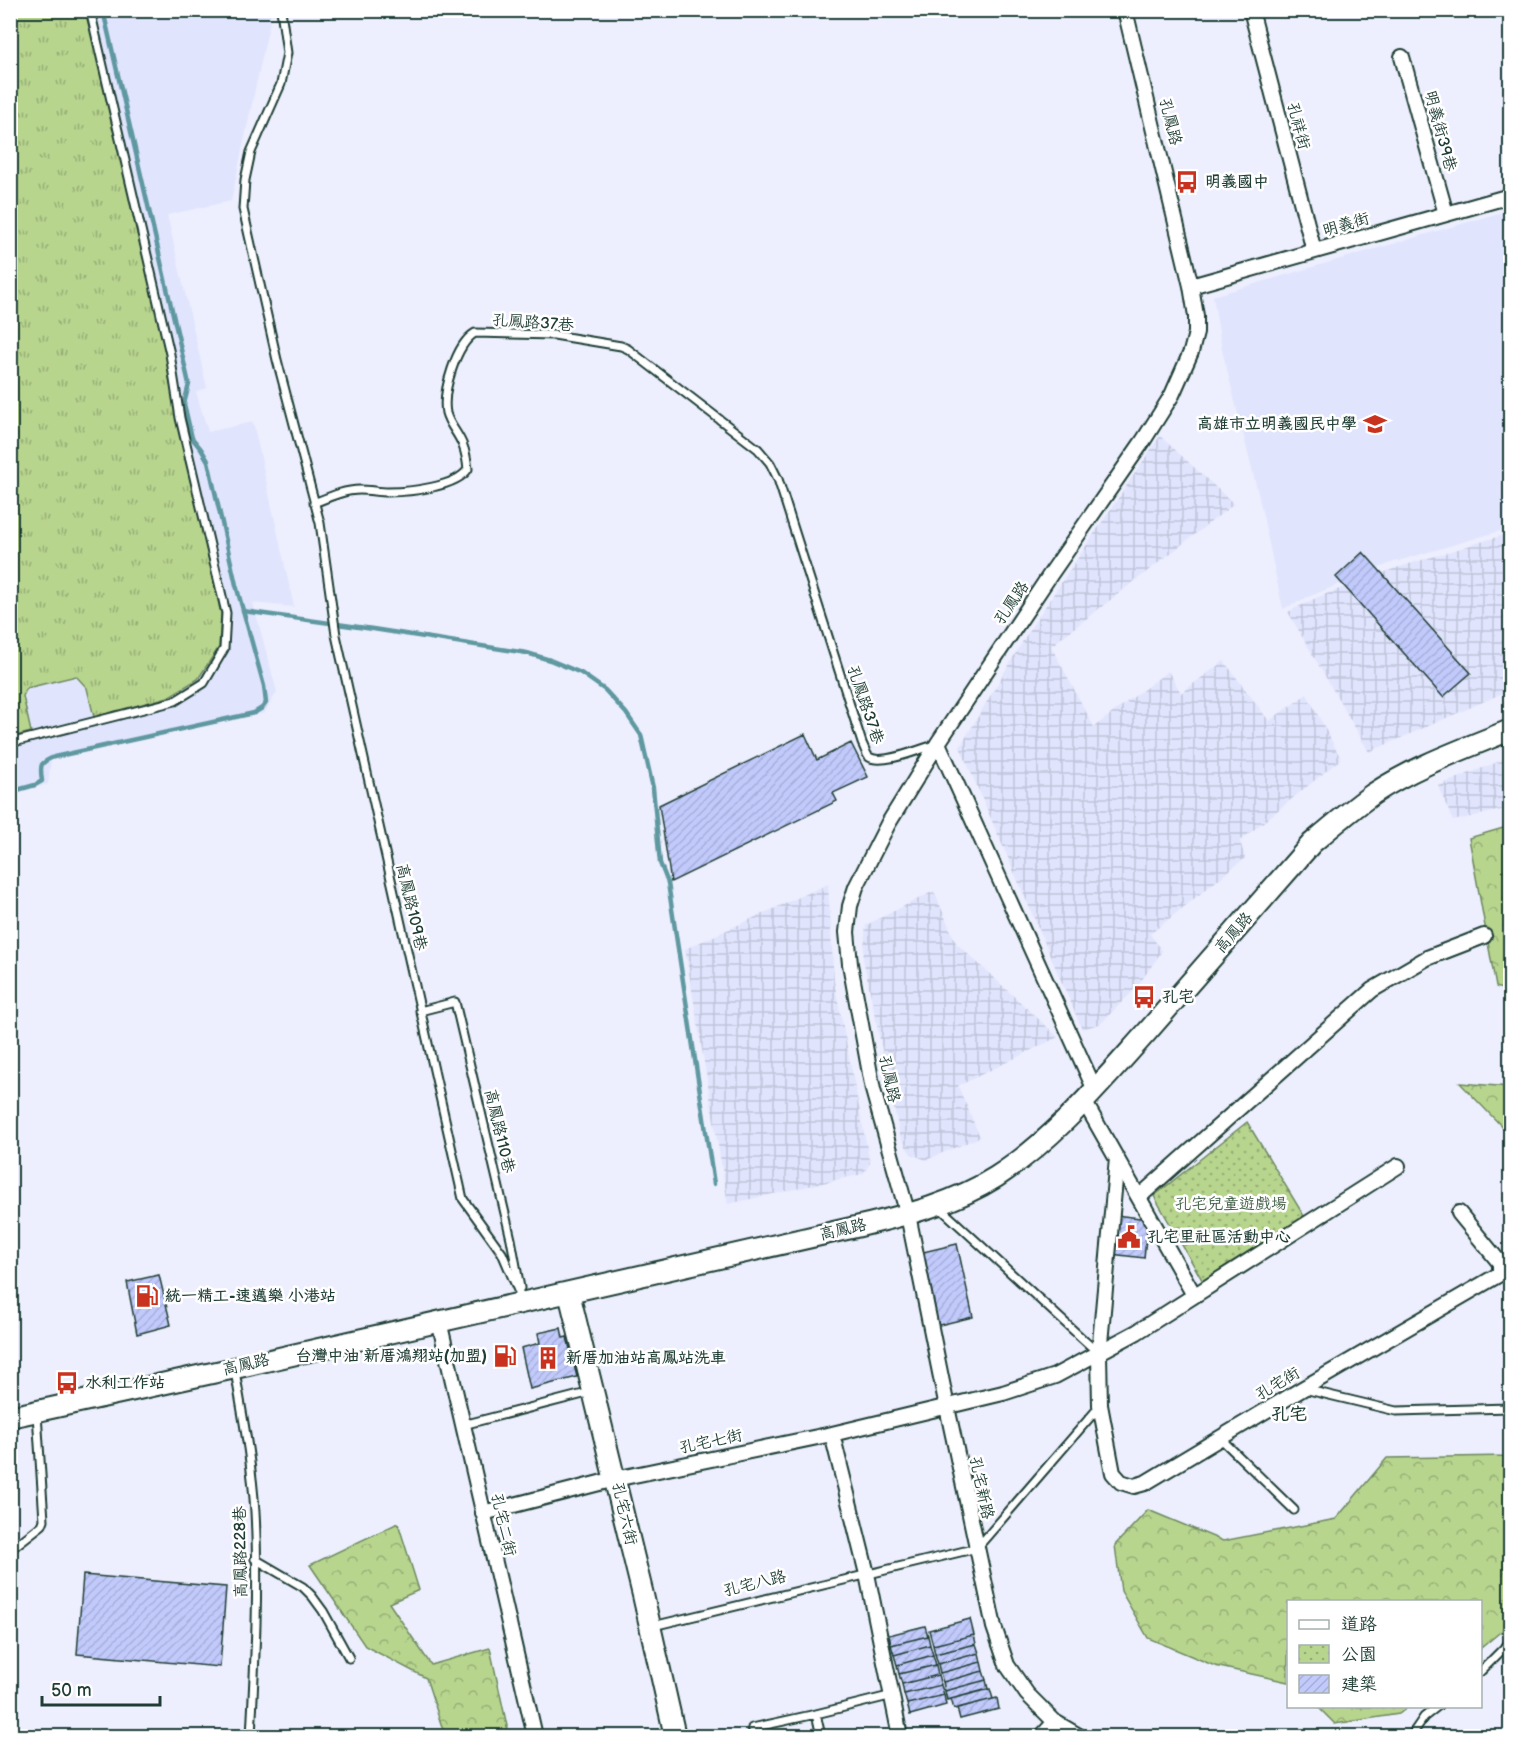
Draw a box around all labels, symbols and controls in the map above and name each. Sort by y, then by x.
street label: 明義街39巷 [1420,88,1460,174]
street label: 孔鳳路 [1155,96,1185,148]
street label: 孔祥街 [1283,100,1313,152]
bus stop icon: 明義國中 [1174,169,1200,195]
place label: 明義國中 [1205,173,1269,192]
street label: 明義街 [1320,209,1372,241]
street label: 孔鳳路37巷 [492,311,574,335]
school or university icon: 高雄市立明義國民中學 [1362,411,1388,437]
place label: 高雄市立明義國民中學 [1197,415,1357,434]
street label: 孔鳳路 [991,578,1033,628]
street label: 孔鳳路37巷 [843,663,887,747]
street label: 高鳳路109巷 [392,862,430,952]
street label: 高鳳路 [1211,909,1257,957]
bus stop icon: 孔宅 [1131,984,1157,1010]
place label: 孔宅 [1162,988,1194,1007]
street label: 孔鳳路 [875,1054,903,1104]
street label: 高鳳路110巷 [480,1087,518,1175]
park label: 孔宅兒童遊戲場 [1175,1195,1287,1214]
street label: 高鳳路 [817,1215,869,1245]
public building icon: 孔宅里社區活動中心 [1116,1224,1142,1250]
place label: 孔宅里社區活動中心 [1147,1228,1291,1247]
fuel station icon: 統一精工-速邁樂 小港站 [134,1283,160,1309]
place label: 統一精工-速邁樂 小港站 [165,1287,336,1306]
fuel station icon: 台灣中油 新厝鴻翔站(加盟) [492,1343,518,1369]
building icon: 新厝加油站高鳳站洗車 [535,1345,561,1371]
place label: 台灣中油 新厝鴻翔站(加盟) [295,1347,487,1366]
place label: 新厝加油站高鳳站洗車 [566,1349,726,1368]
street label: 高鳳路 [220,1350,272,1380]
street label: 孔宅街 [1253,1363,1303,1405]
bus stop icon: 水利工作站 [54,1370,80,1396]
place label: 水利工作站 [85,1374,165,1393]
district label: 孔宅 [1271,1404,1307,1425]
street label: 孔宅七街 [678,1426,744,1458]
street label: 孔宅新路 [965,1455,997,1521]
street label: 孔宅六街 [608,1481,640,1547]
street label: 孔宅二街 [487,1492,519,1558]
street label: 高鳳路228巷 [231,1506,251,1598]
street label: 孔宅八路 [722,1567,788,1601]
legend [1287,1600,1482,1708]
text: 道路 [1341,1614,1377,1635]
text: 公園 [1341,1644,1377,1665]
scale bar [42,1669,160,1707]
text: 建築 [1341,1674,1377,1695]
text: 50 m [51,1680,92,1701]

